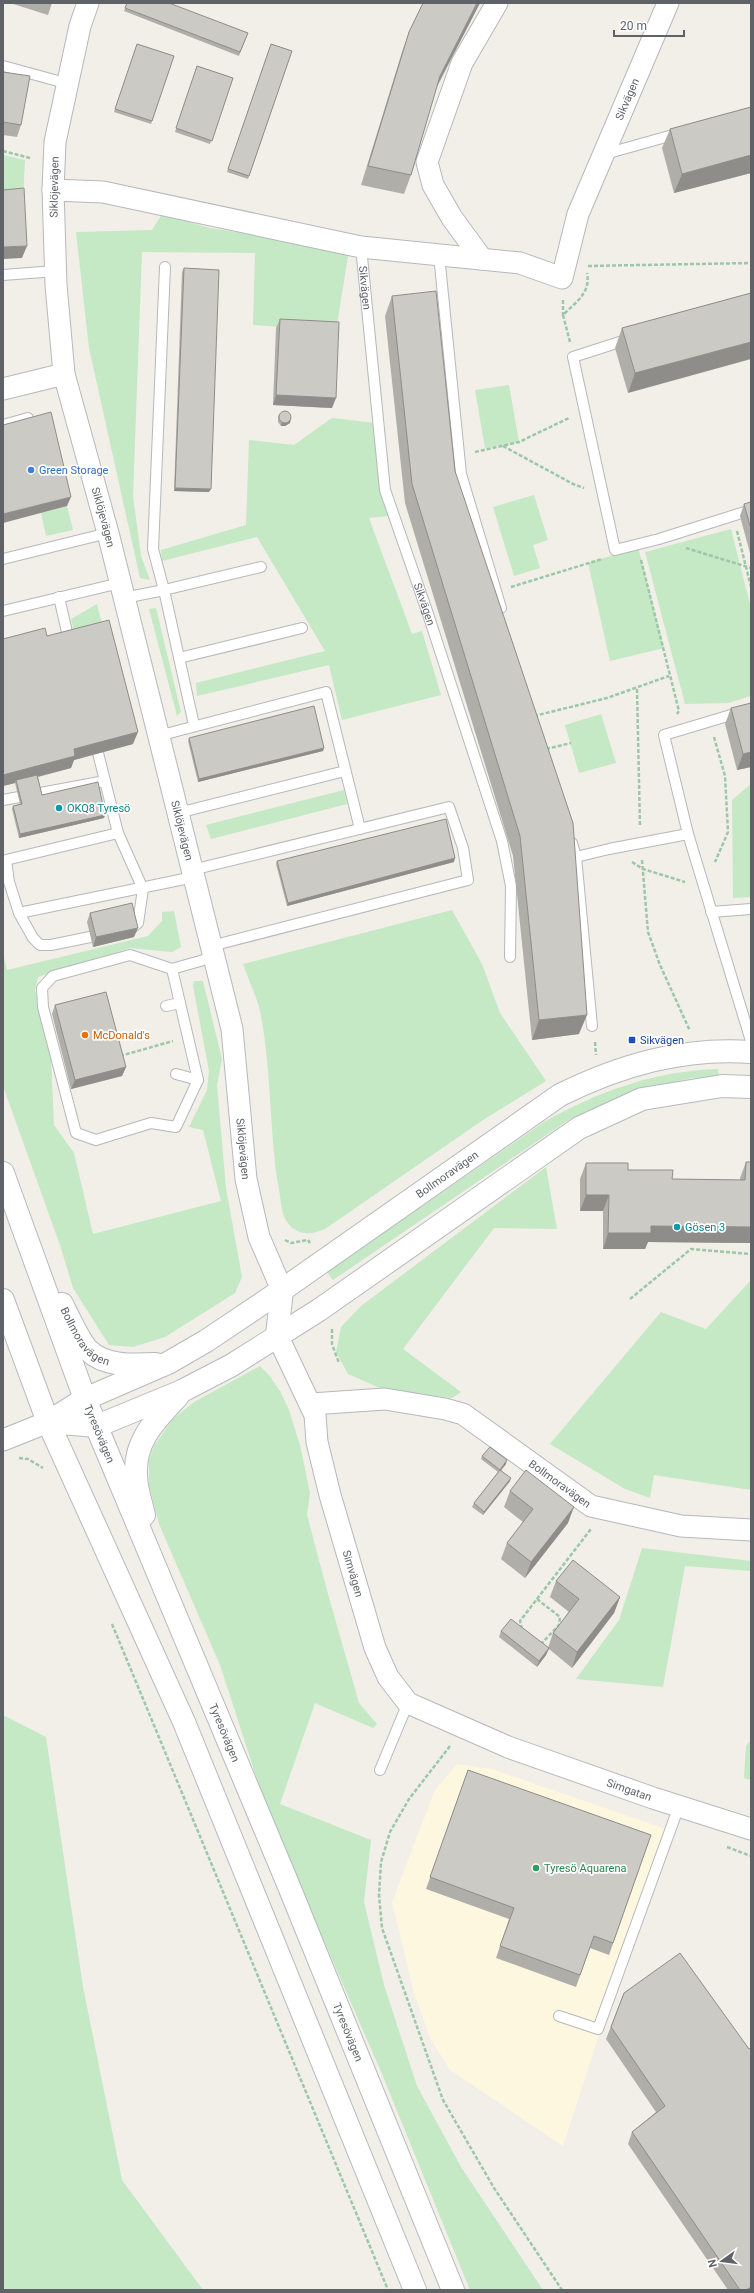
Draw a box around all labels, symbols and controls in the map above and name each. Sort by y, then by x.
scale bar [614,12,684,38]
text: 20 m [620,19,647,33]
street label: Sikvägen [613,77,642,122]
street label: Siklöjevägen [47,156,62,218]
street label: Sikvägen [356,265,373,310]
place label: Green Storage [39,464,109,477]
marker: Green Storage [26,465,36,475]
street label: Siklöjevägen [89,486,117,549]
street label: Sikvägen [411,581,437,627]
street label: Siklöjevägen [168,799,196,862]
place label: OKQ8 Tyresö [67,802,130,815]
marker: OKQ8 Tyresö [54,803,64,813]
place label: McDonald's [93,1029,150,1042]
marker: McDonald's [80,1030,90,1040]
place label: Sikvägen [640,1034,684,1047]
marker: Sikvägen [627,1035,637,1045]
street label: Siklöjevägen [233,1118,252,1180]
street label: Bollmoravägen [414,1148,481,1201]
place label: Gösen 3 [685,1221,725,1234]
marker: Gösen 3 [672,1222,682,1232]
street label: Bollmoravägen [58,1305,111,1368]
street label: Tyresövägen [81,1403,117,1465]
street label: Bollmoravägen [526,1457,593,1511]
street label: Simvägen [340,1549,366,1599]
street label: Tyresövägen [206,1702,242,1764]
street label: Simgatan [605,1776,653,1804]
place label: Tyresö Aquarena [544,1862,627,1875]
marker: Tyresö Aquarena [531,1863,541,1873]
street label: Tyresövägen [330,2001,365,2063]
north arrow [702,2241,742,2281]
text: N [705,2258,720,2269]

